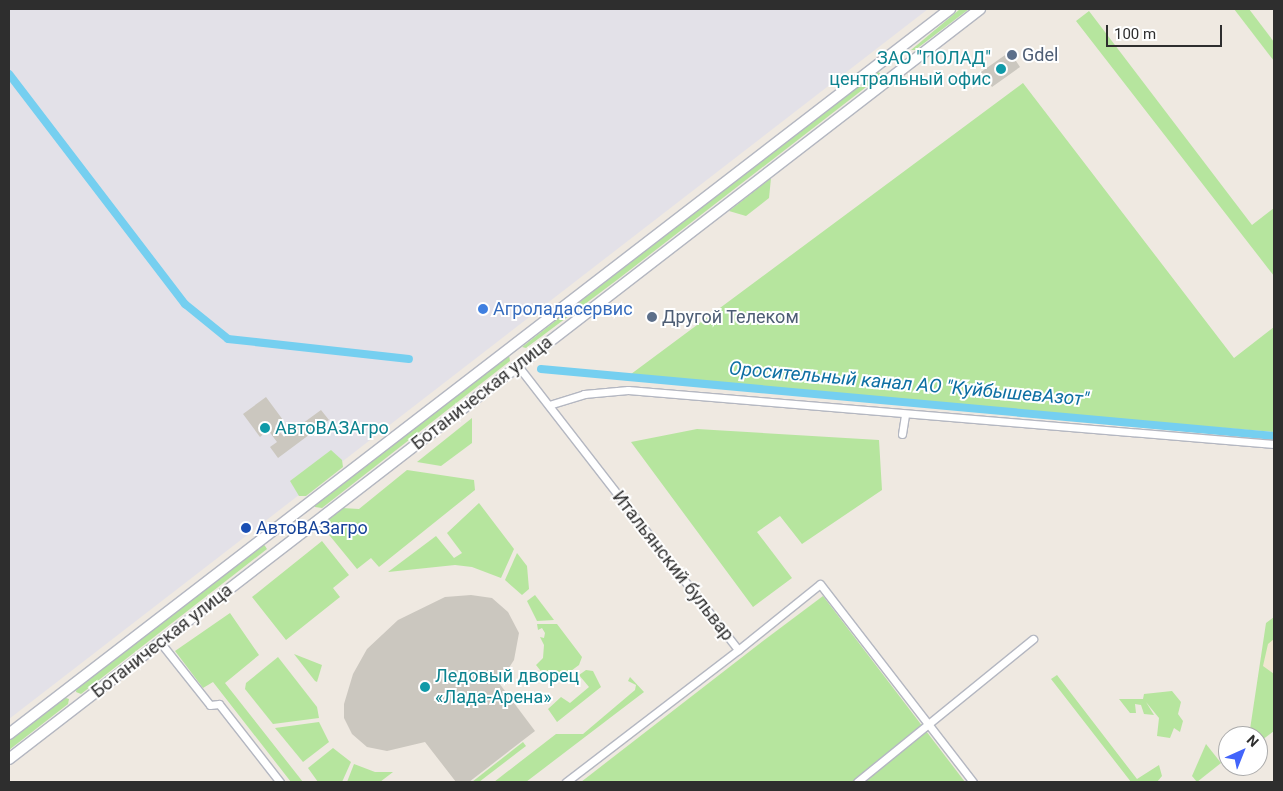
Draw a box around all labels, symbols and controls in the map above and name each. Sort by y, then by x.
scale bar [1108,15,1224,47]
text: 100 m [1114,25,1156,43]
place label: Gdel [1022,44,1058,66]
place label: ЗАО "ПОЛАД" центральный офис [829,48,991,90]
marker: Gdel [1006,49,1018,61]
marker: ЗАО "ПОЛАД" центральный офис [995,63,1007,75]
place label: Агроладасервис [493,298,633,320]
marker: Агроладасервис [477,303,489,315]
place label: Другой Телеком [662,306,799,328]
marker: Другой Телеком [646,311,658,323]
street label: Ботаническая улица [407,331,557,455]
water label: Оросительный канал АО "КуйбышевАзот" [728,357,1090,411]
place label: АвтоВАЗАгро [275,417,389,439]
marker: АвтоВАЗАгро [259,422,271,434]
street label: Итальянский бульвар [608,487,738,645]
place label: АвтоВАЗагро [256,517,368,539]
marker: АвтоВАЗагро [240,522,252,534]
street label: Ботаническая улица [87,579,237,703]
place label: Ледовый дворец «Лада-Арена» [435,666,579,709]
marker: Ледовый дворец «Лада-Арена» [419,681,431,693]
north arrow [1218,726,1268,776]
text: N [1244,732,1262,750]

